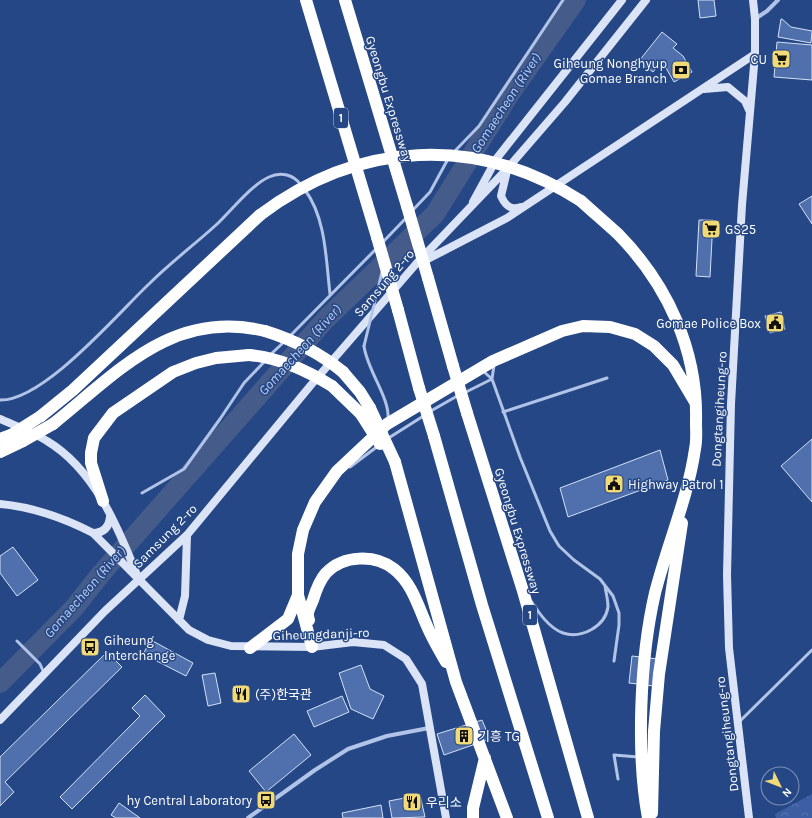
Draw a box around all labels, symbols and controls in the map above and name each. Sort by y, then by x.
street label: Gyeongbu Expressway [363,34,415,164]
supermarket icon: CU [770,48,792,70]
water label: Gomaecheon (River) [467,49,545,156]
place label: CU [751,52,767,67]
place label: Giheung Nonghyup Gomae Branch [554,56,667,86]
bank icon: Giheung Nonghyup Gomae Branch [670,59,692,81]
road number: 1 [334,108,348,128]
supermarket icon: GS25 [700,218,722,240]
place label: GS25 [725,222,756,237]
street label: Samsung 2-ro [351,246,417,320]
water label: Gomaecheon (River) [255,301,346,399]
public building icon: Gomae Police Box [764,312,786,334]
place label: Gomae Police Box [656,316,761,331]
street label: Dongtangiheung-ro [708,351,730,467]
street label: Gyeongbu Expressway [492,466,544,596]
public building icon: Highway Patrol 1 [603,473,625,495]
place label: Highway Patrol 1 [628,477,724,492]
street label: Samsung 2-ro [130,501,200,571]
water label: Gomaecheon (River) [40,542,130,642]
road number: 1 [523,605,537,625]
street label: Giheungdanji-ro [272,625,370,643]
place label: Giheung Interchange [104,633,176,663]
bus stop icon: Giheung Interchange [79,636,101,658]
street label: Dongtangiheung-ro [712,676,742,792]
restaurant icon: (주)한국관 [230,683,252,705]
place label: (주)한국관 [255,687,312,702]
building icon: 기흥 TG [453,725,475,747]
place label: 기흥 TG [478,729,520,744]
north arrow [760,766,800,806]
text: N [780,785,794,800]
bus stop icon: hy Central Laboratory [255,789,277,811]
restaurant icon: 우리소 [401,791,423,813]
place label: hy Central Laboratory [126,793,252,808]
place label: 우리소 [426,795,462,810]

